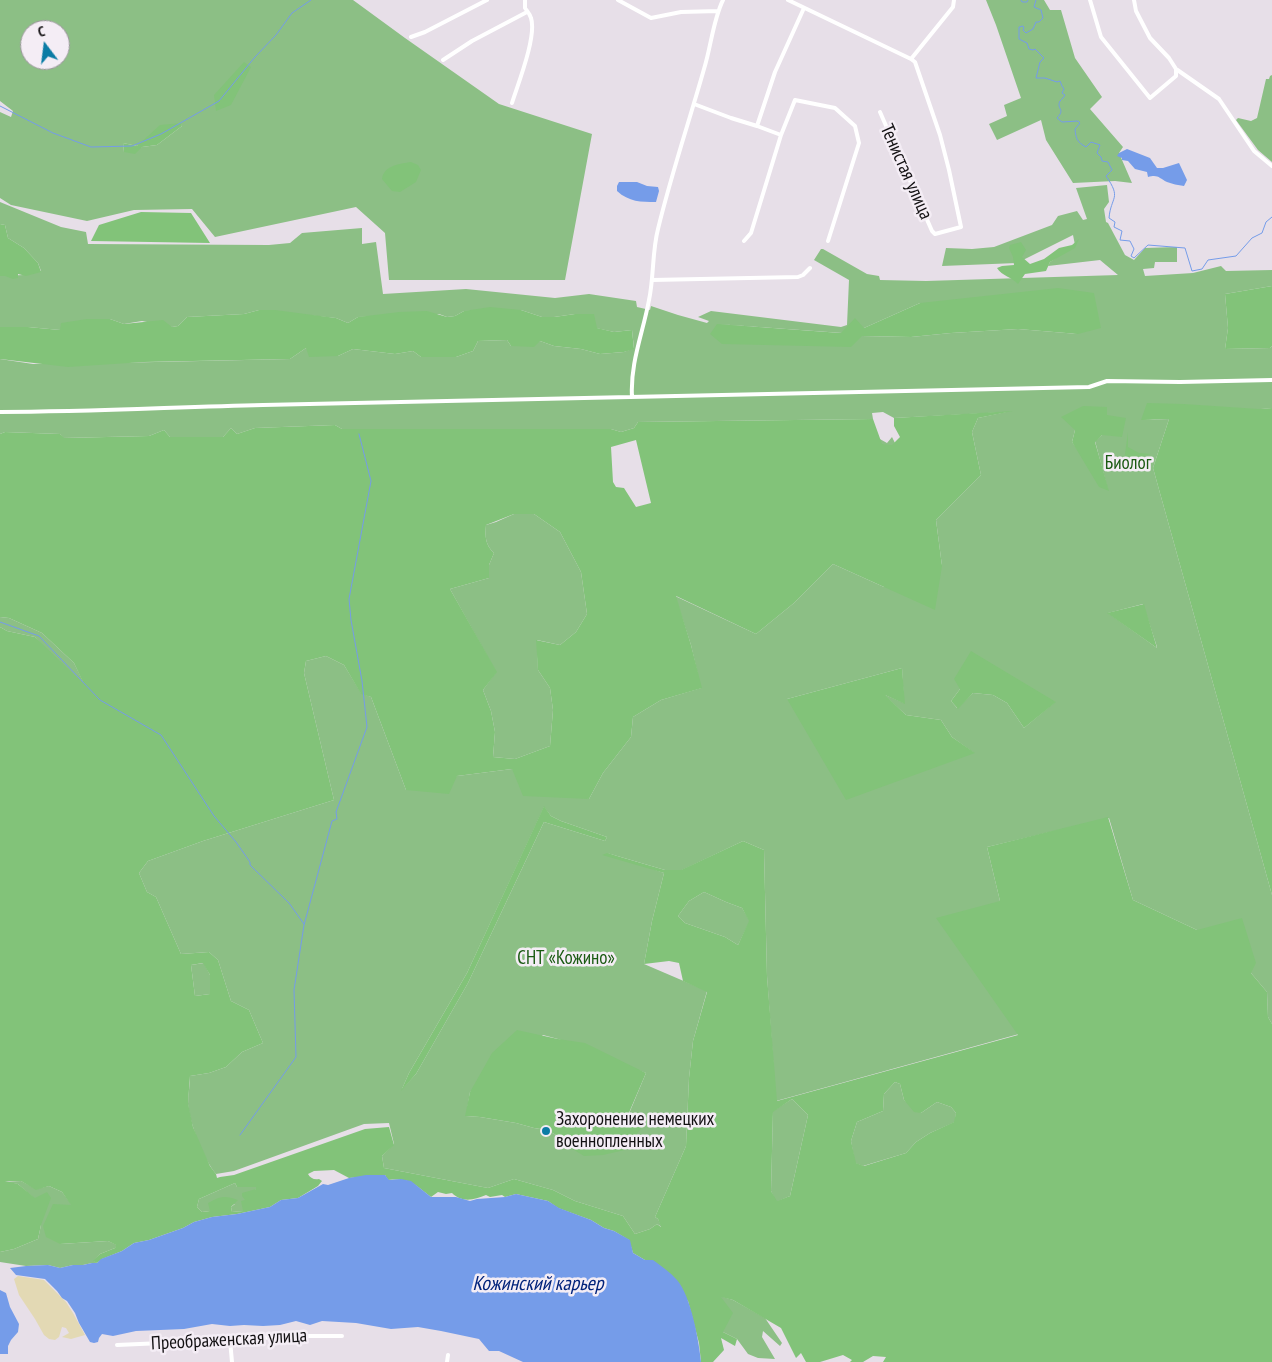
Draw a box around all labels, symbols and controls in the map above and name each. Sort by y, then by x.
north arrow [20,20,70,70]
text: С [36,22,47,41]
street label: Тенистая улица [875,121,937,223]
park label: Биолог [1105,453,1151,475]
park label: СНТ «Кожино» [517,948,615,970]
place label: Захоронение немецких военнопленных [556,1109,714,1153]
marker: Захоронение немецких военнопленных [540,1125,552,1137]
water label: Кожинский карьер [472,1272,604,1296]
street label: Преображенская улица [150,1325,308,1355]

